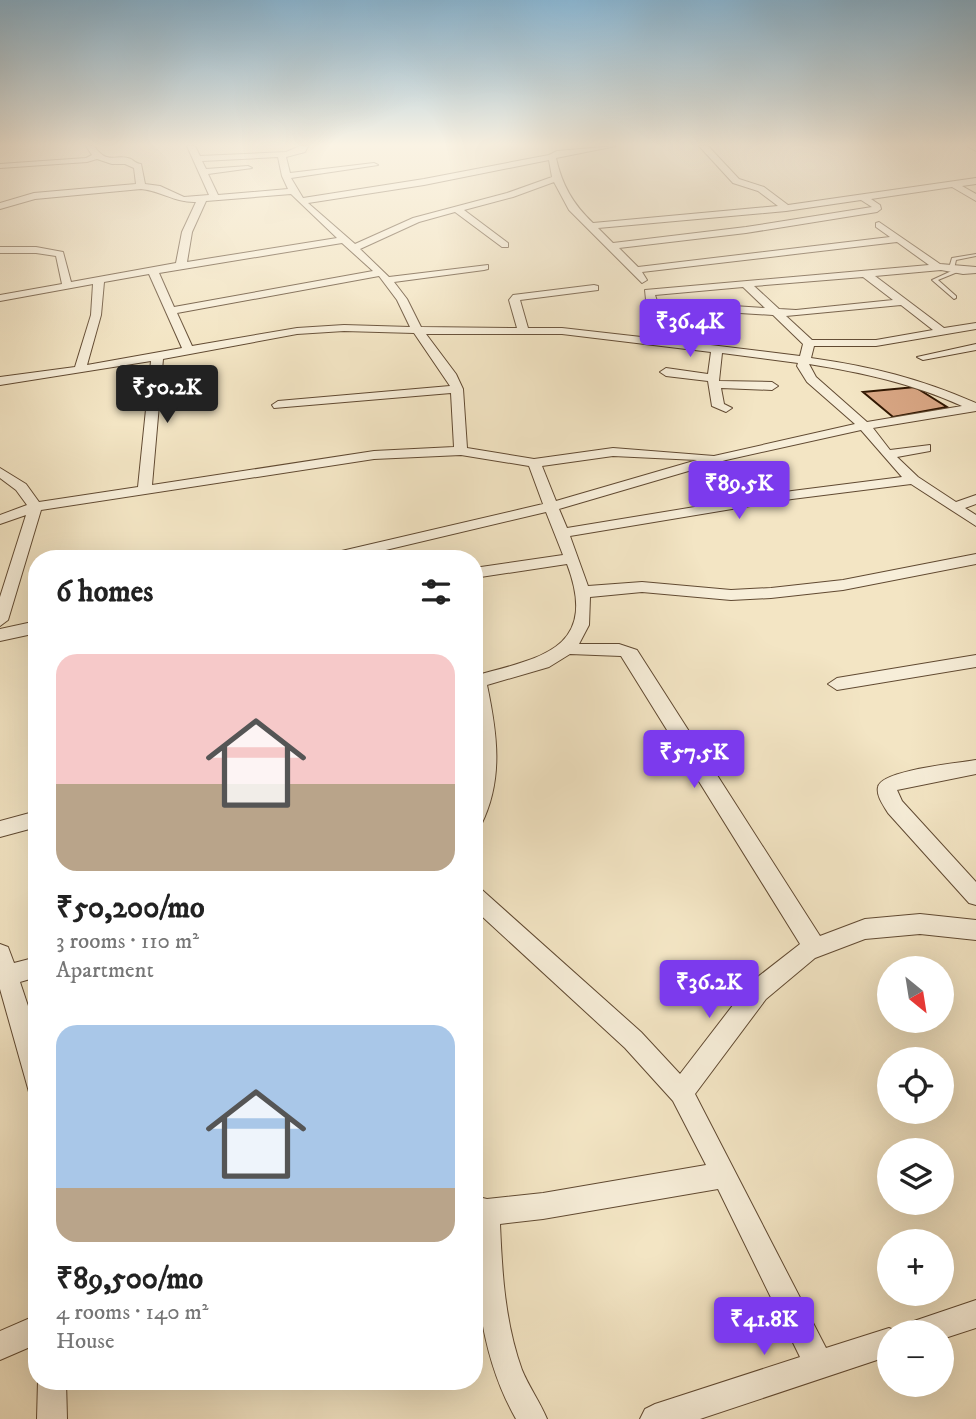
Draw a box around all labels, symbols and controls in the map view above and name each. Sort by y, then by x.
pin: ₹36.4K [633,300,747,359]
text: ₹36.4K [656,307,724,336]
pin: ₹50.2K [110,366,224,425]
text: ₹50.2K [132,373,202,402]
pin: ₹89.5K [682,462,796,521]
text: ₹89.5K [705,469,773,498]
icon: filters [417,573,455,611]
text: 6 homes [56,574,153,611]
icon: home [193,700,319,826]
pin: ₹57.5K [637,730,751,790]
text: ₹57.5K [659,738,729,767]
text: ₹50,200/mo [56,890,205,927]
text: 3 rooms · 110 m² [56,927,199,956]
text: Apartment [56,956,154,985]
north arrow [877,956,954,1032]
map controls [877,956,954,1397]
pin: ₹36.2K [652,960,766,1020]
text: ₹36.2K [676,968,742,997]
button: locate [877,1047,954,1124]
icon: home [193,1071,319,1197]
button: layers [877,1138,954,1215]
button: + [877,1229,954,1306]
text: ₹89,500/mo [56,1261,203,1298]
text: 4 rooms · 140 m² [56,1298,209,1327]
pin: ₹41.8K [707,1298,821,1357]
text: ₹41.8K [730,1305,798,1334]
button: − [877,1320,954,1397]
text: House [56,1327,114,1356]

